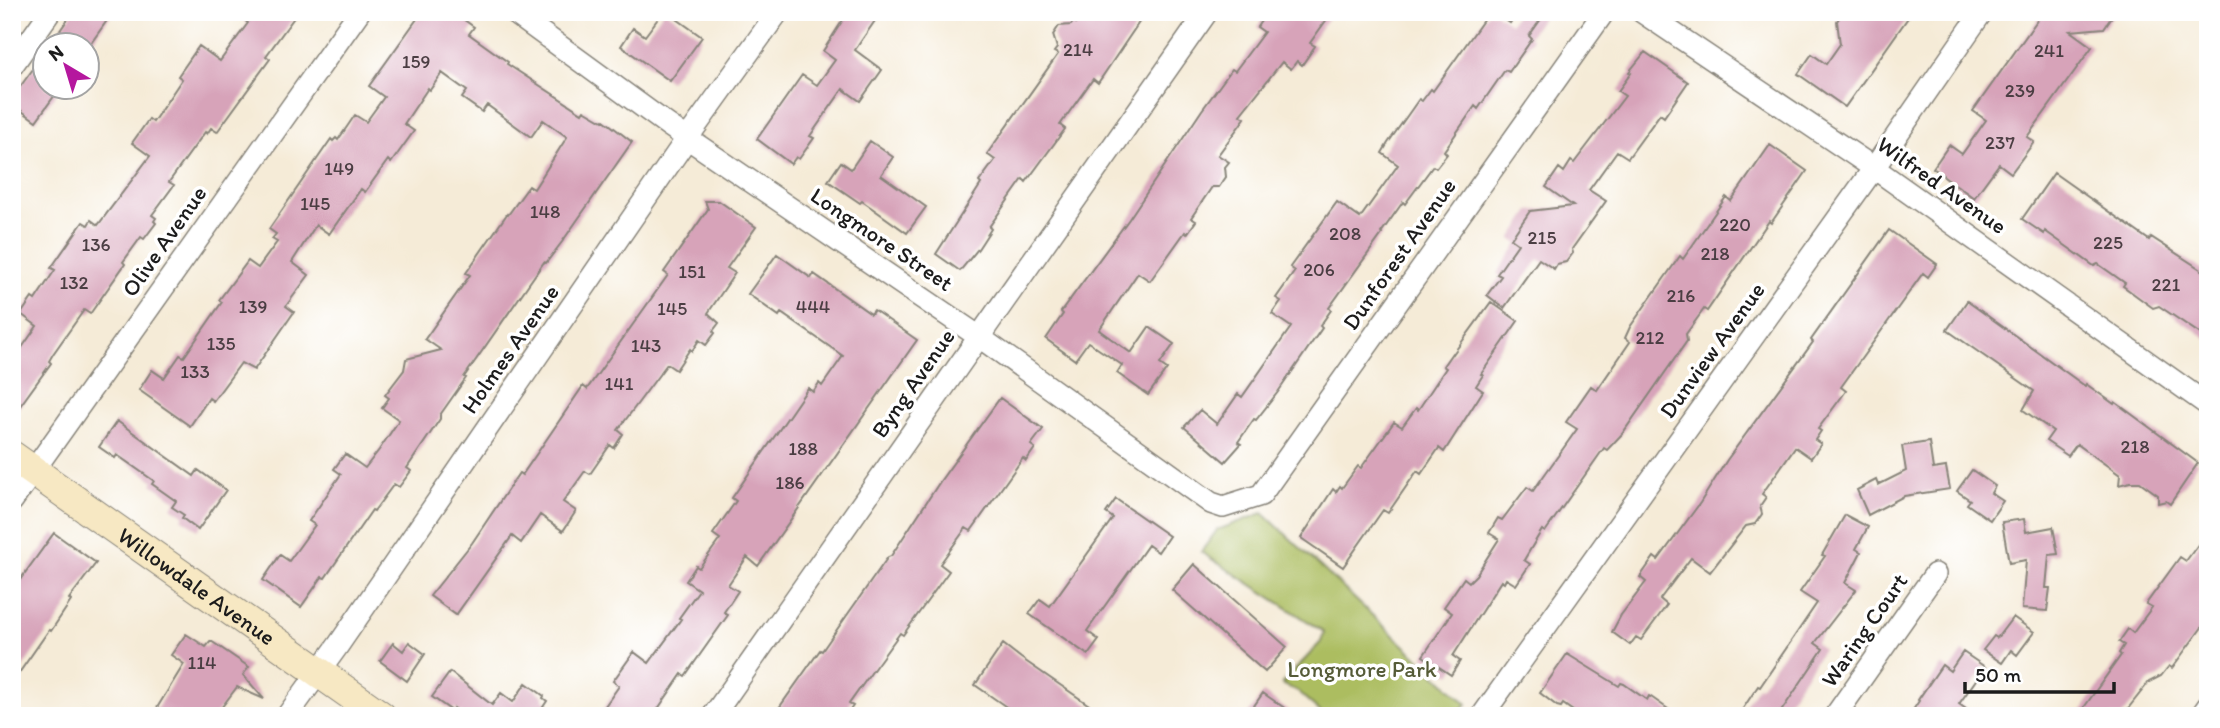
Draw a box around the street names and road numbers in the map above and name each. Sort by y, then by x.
street label: Wilfred Avenue [1872,130,2012,240]
street label: Dunforest Avenue [1336,173,1462,335]
street label: Olive Avenue [116,180,212,302]
street label: Longmore Street [805,181,959,297]
street label: Dunview Avenue [1653,277,1771,423]
street label: Holmes Avenue [455,279,565,419]
street label: Byng Avenue [865,323,961,443]
street label: Willowdale Avenue [112,521,281,651]
street label: Waring Court [1815,568,1914,692]

